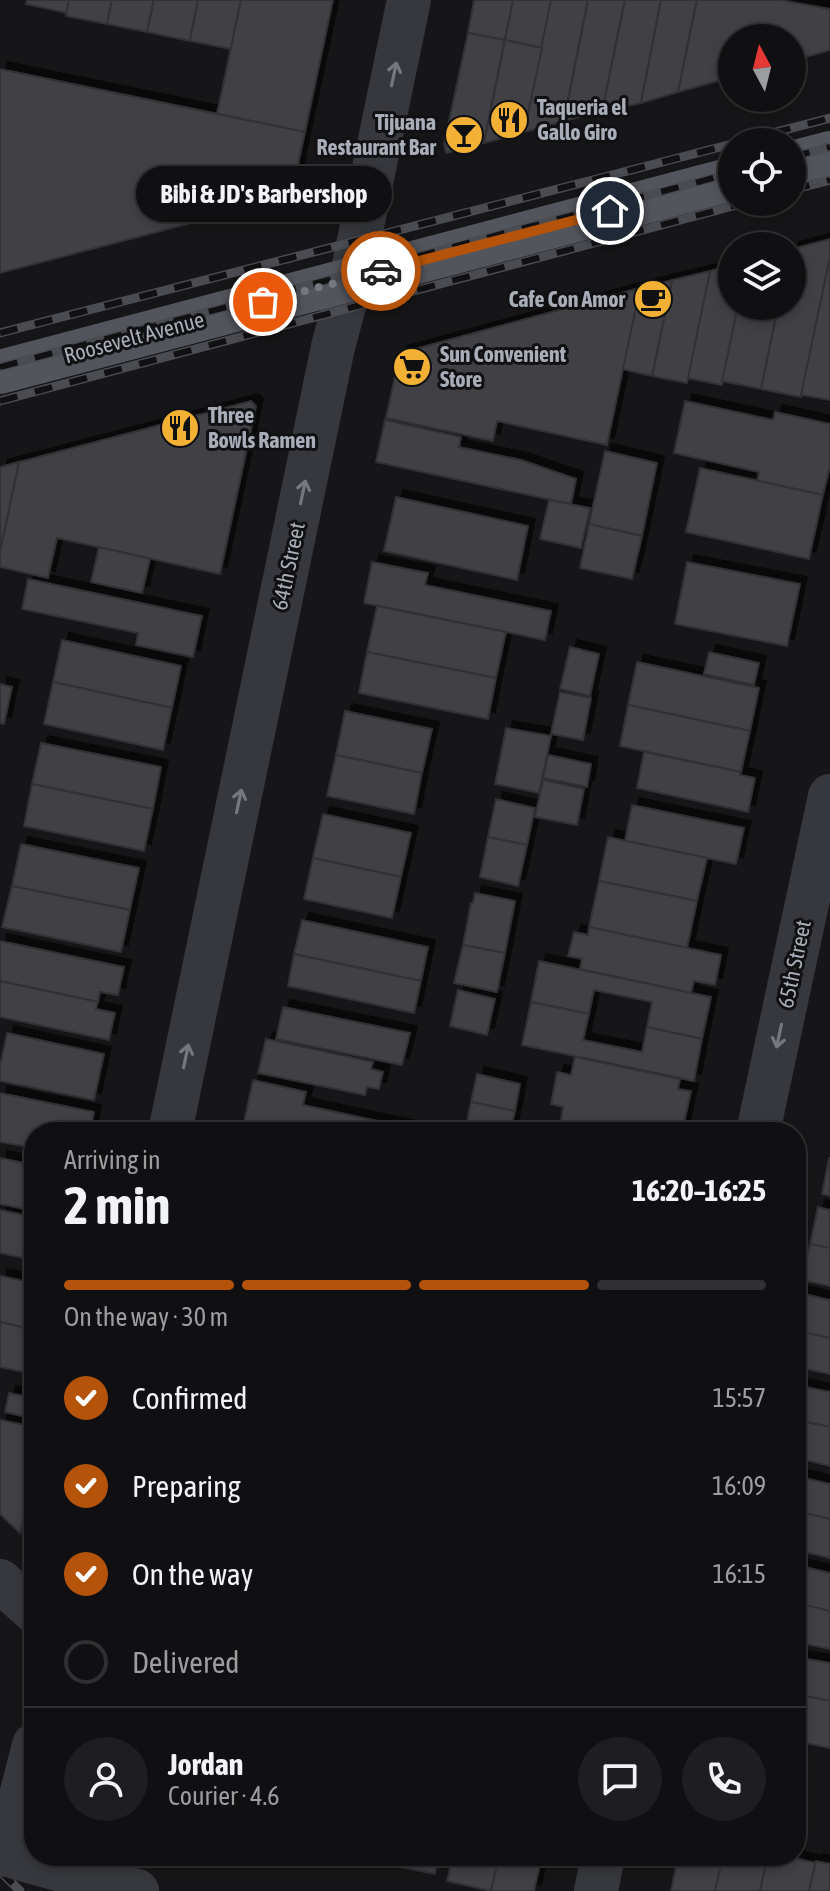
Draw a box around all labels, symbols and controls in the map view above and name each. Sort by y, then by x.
north arrow [718,24,806,112]
map controls [718,24,806,320]
one-way arrow [387,61,402,87]
place label: Taqueria el Gallo Giro [537,94,628,145]
restaurant icon: Taqueria el Gallo Giro [488,99,530,141]
place label: Tijuana Restaurant Bar [317,109,436,160]
bar icon: Tijuana Restaurant Bar [443,114,485,156]
button: locate [718,128,806,216]
callout: Bibi & JD's Barbershop [135,166,391,222]
pin [576,177,644,245]
text: Bibi & JD's Barbershop [160,179,368,209]
icon: home [588,189,632,233]
courier [341,231,421,311]
button: layers [718,232,806,320]
icon: car [359,249,403,293]
pin [229,268,297,336]
cafe icon: Cafe Con Amor [632,278,674,320]
icon: bag [241,280,285,324]
place label: Cafe Con Amor [508,286,625,312]
street label: Roosevelt Avenue [61,306,207,368]
place label: Sun Convenient Store [440,341,567,392]
supermarket icon: Sun Convenient Store [391,346,433,388]
place label: Three Bowls Ramen [208,402,316,453]
restaurant icon: Three Bowls Ramen [159,407,201,449]
one-way arrow [297,480,312,505]
street label: 64th Street [266,520,310,612]
one-way arrow [232,789,247,815]
street label: 65th Street [772,918,816,1010]
one-way arrow [770,1023,785,1049]
one-way arrow [179,1043,194,1069]
text: Arriving in [64,1145,161,1175]
text: 16:20–16:25 [632,1173,766,1207]
text: 2 min [64,1175,170,1235]
text: On the way · 30 m [64,1302,228,1332]
icon: check [64,1376,108,1420]
text: Confirmed [132,1381,247,1415]
text: 15:57 [712,1383,766,1413]
icon: check [64,1464,108,1508]
text: Preparing [132,1469,241,1503]
text: 16:09 [712,1471,766,1501]
icon: check [64,1552,108,1596]
text: On the way [132,1557,253,1591]
text: 16:15 [712,1559,766,1589]
text: Delivered [132,1645,240,1679]
button: person [64,1737,148,1821]
button: chat [578,1737,662,1821]
button: phone [682,1737,766,1821]
text: Jordan [168,1747,243,1781]
text: Courier · 4.6 [168,1781,279,1811]

